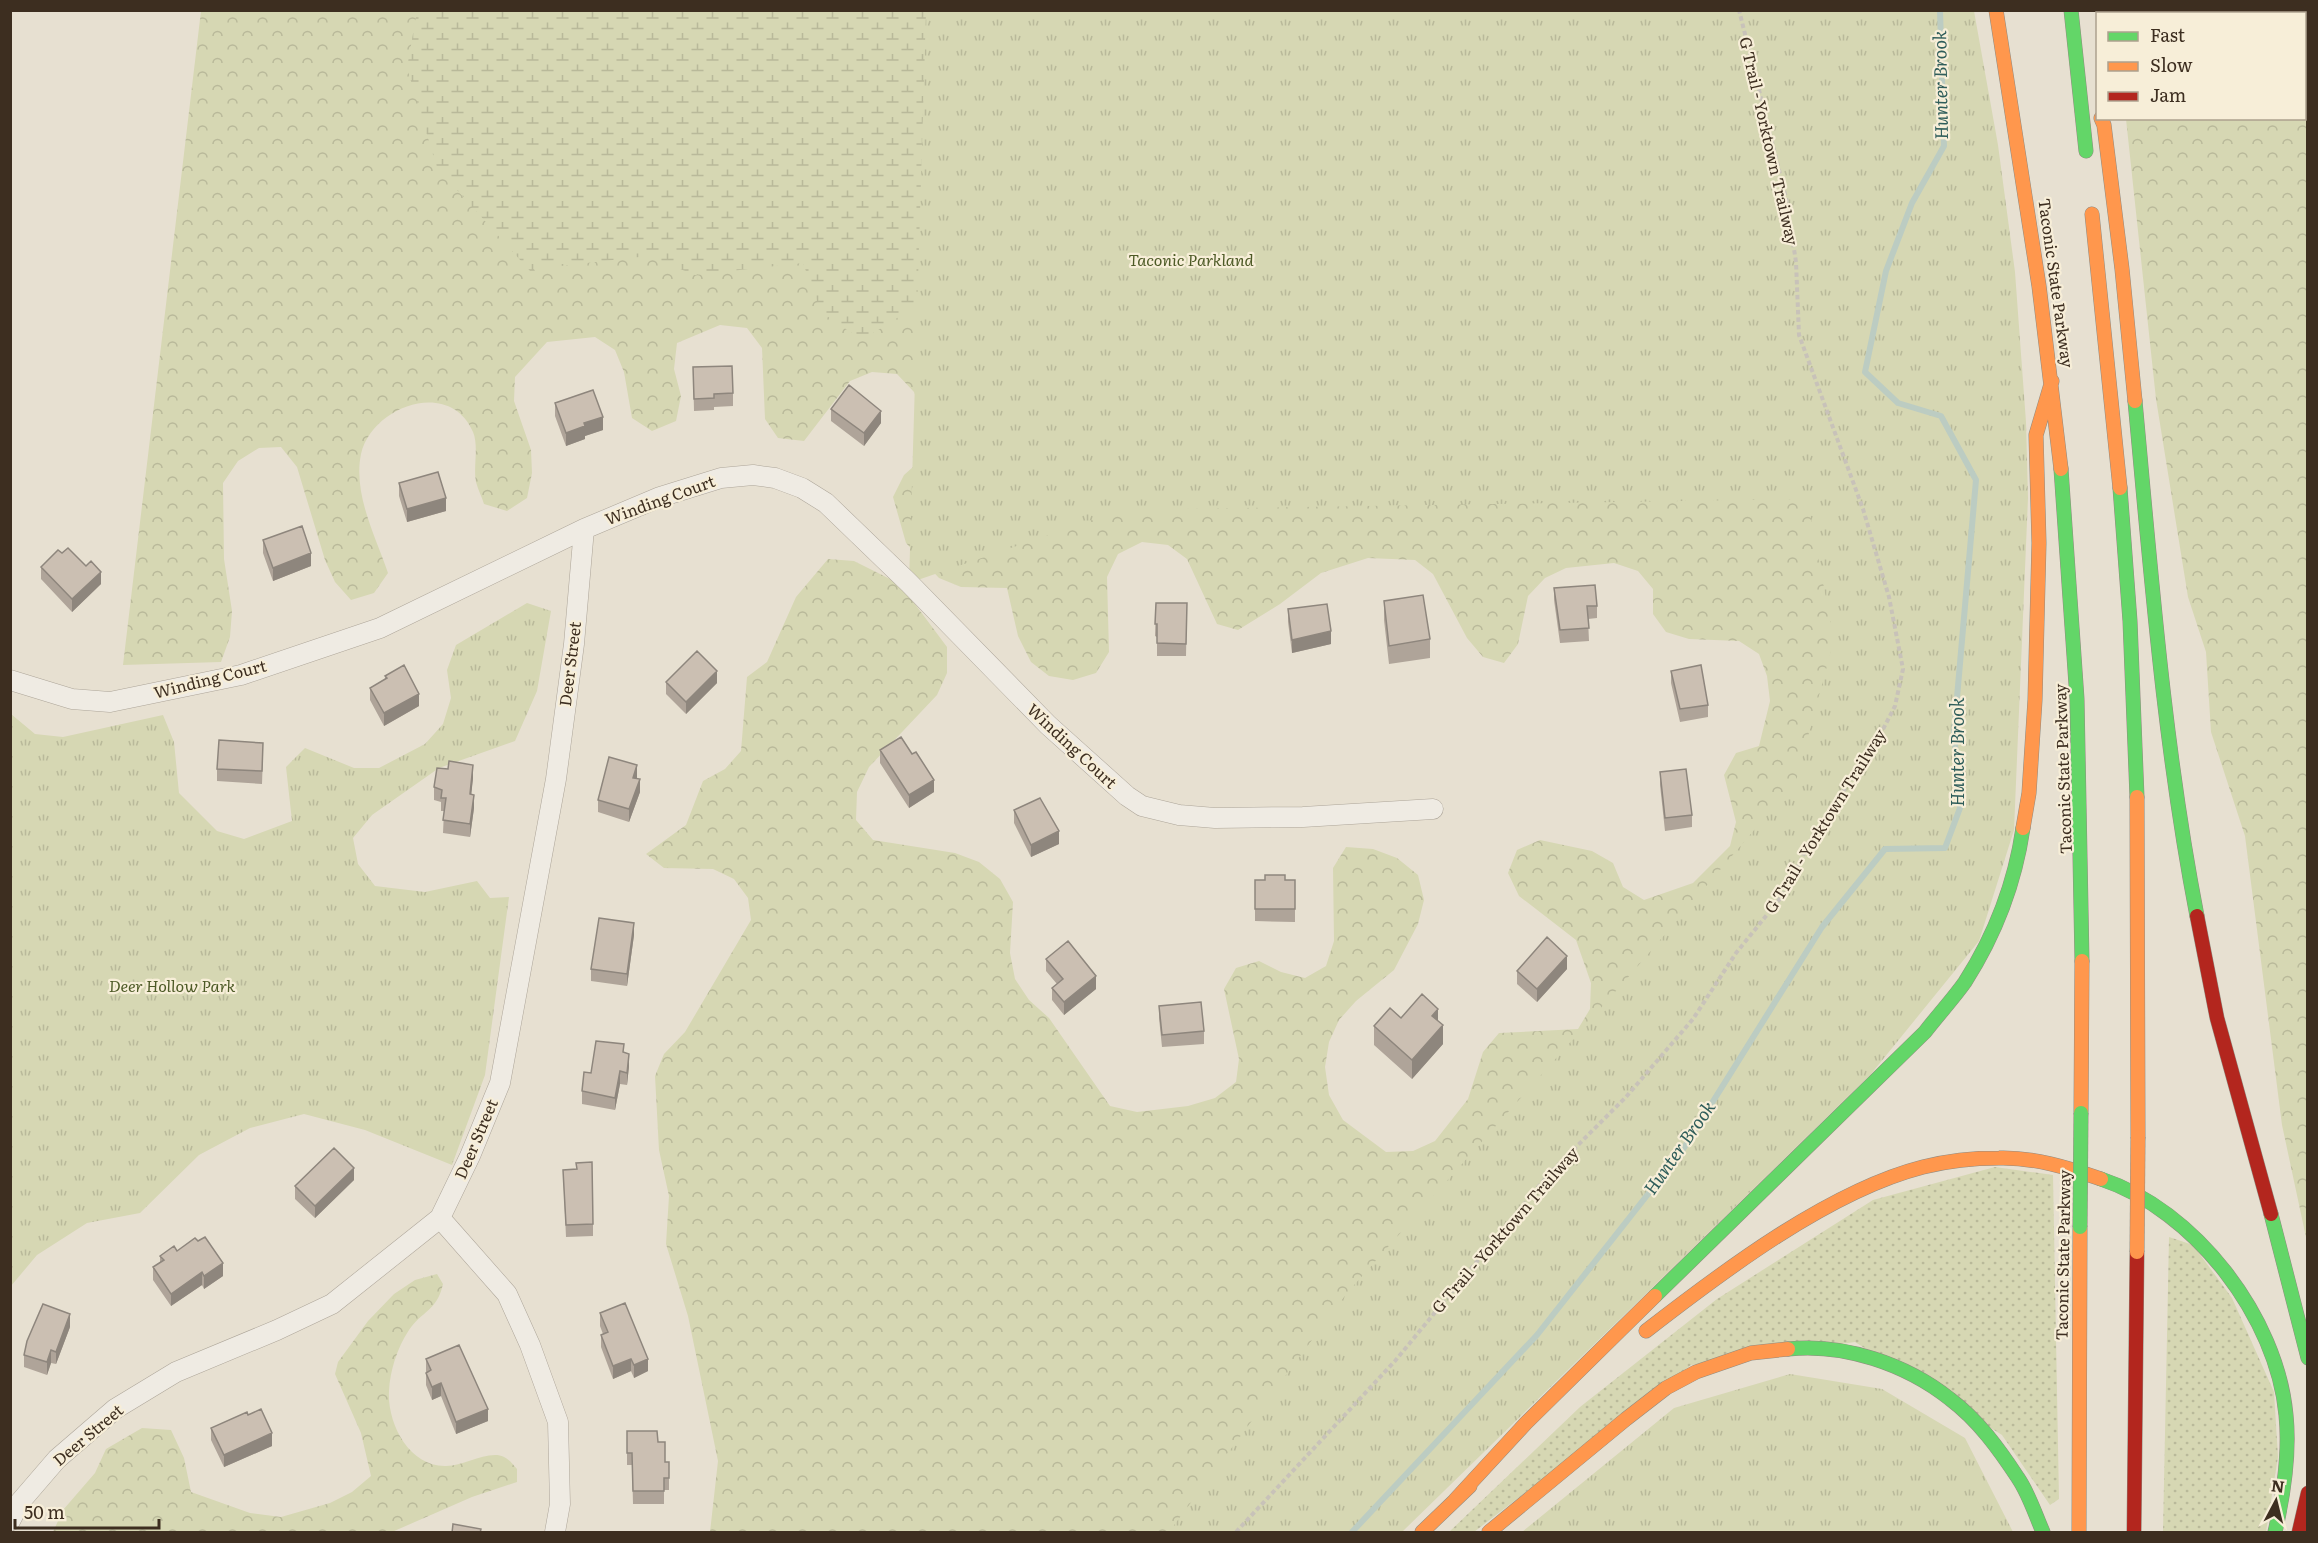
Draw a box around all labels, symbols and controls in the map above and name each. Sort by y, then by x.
legend [2096,12,2306,120]
text: Fast [2150,21,2186,48]
water label: Hunter Brook [1925,30,1954,140]
street label: G Trail - Yorktown Trailway [1734,34,1806,248]
text: Slow [2150,51,2193,78]
text: Jam [2150,81,2186,108]
street label: Taconic State Parkway [2033,197,2081,370]
park label: Taconic Parkland [1128,247,1254,271]
street label: Winding Court [601,468,719,530]
street label: Deer Street [552,620,586,708]
street label: Winding Court [151,652,269,704]
street label: Taconic State Parkway [2047,683,2077,855]
street label: Winding Court [1022,697,1123,794]
water label: Hunter Brook [1943,697,1970,807]
street label: G Trail - Yorktown Trailway [1757,723,1891,917]
park label: Deer Hollow Park [109,973,236,997]
street label: Deer Street [447,1094,503,1183]
water label: Hunter Brook [1636,1095,1721,1200]
street label: G Trail - Yorktown Trailway [1425,1140,1584,1318]
street label: Taconic State Parkway [2049,1169,2076,1340]
street label: Deer Street [47,1397,128,1471]
north arrow [2246,1471,2306,1531]
text: N [2270,1472,2286,1498]
scale bar [15,1492,159,1530]
text: 50 m [24,1498,65,1525]

